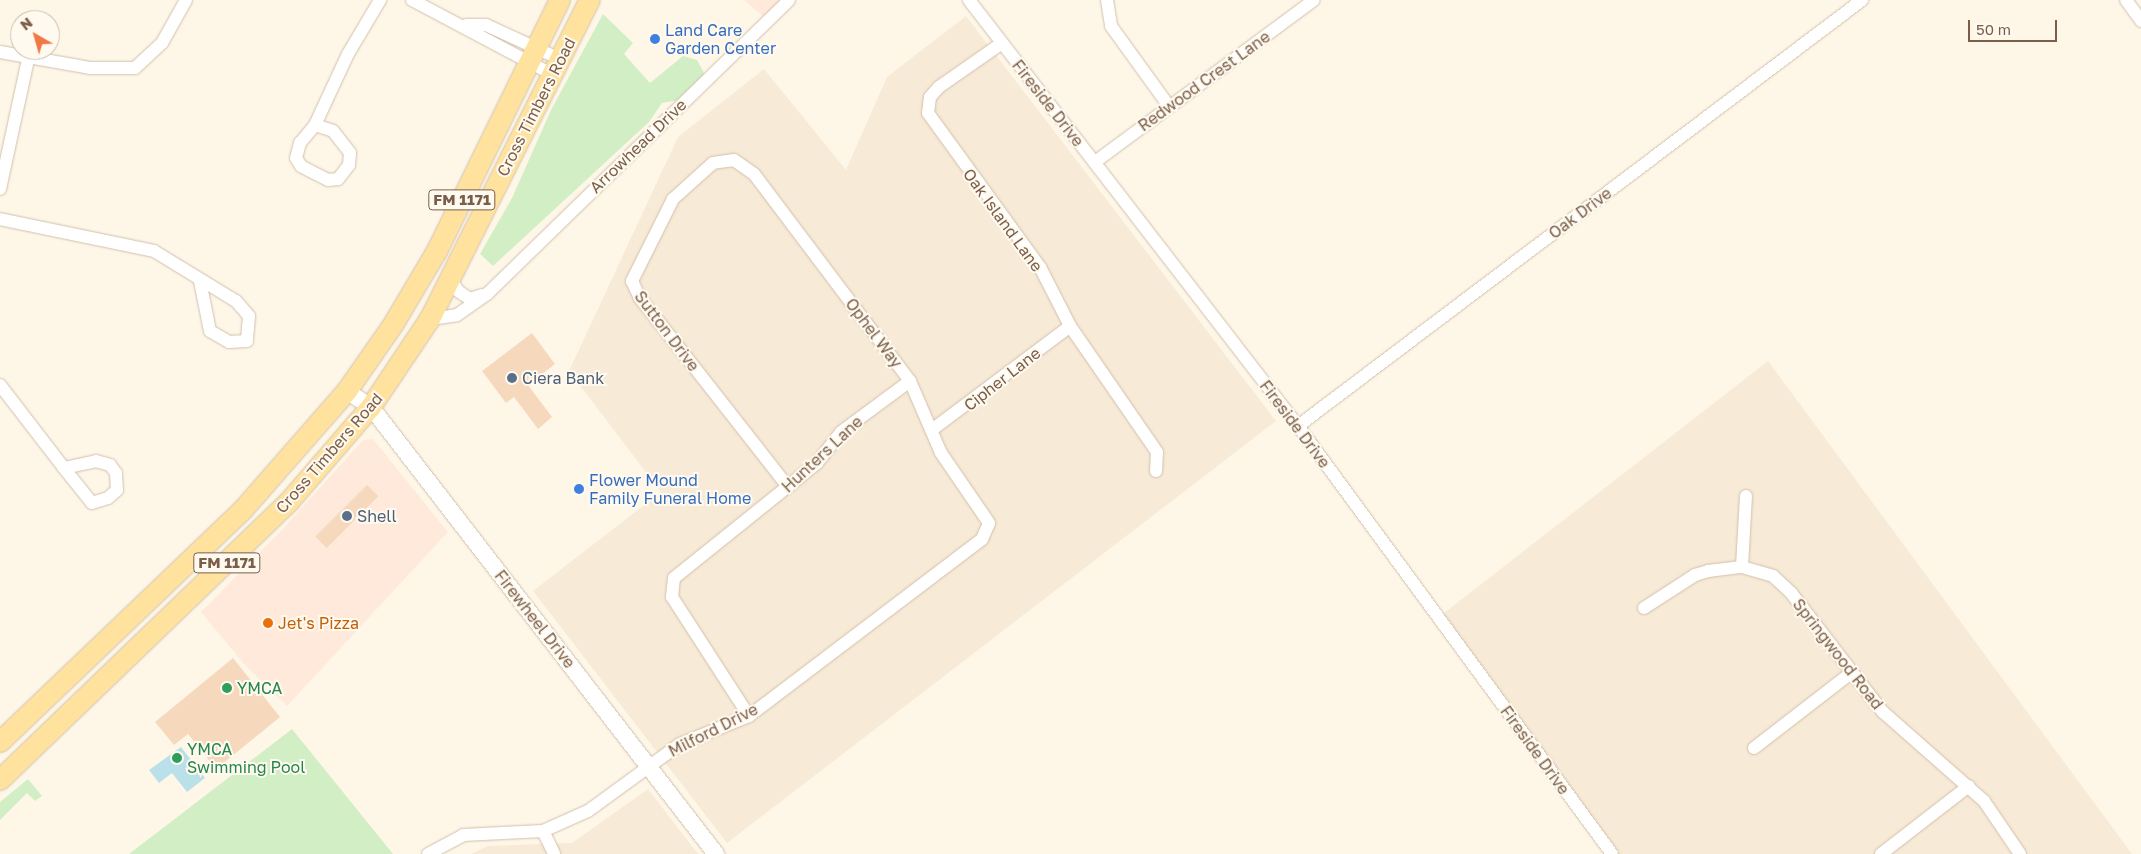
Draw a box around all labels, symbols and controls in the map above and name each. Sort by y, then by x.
north arrow [10,10,60,60]
scale bar [1971,10,2060,42]
text: N [17,14,35,34]
place label: Land Care Garden Center [665,20,776,58]
text: 50 m [1976,20,2011,38]
street label: Redwood Crest Lane [1134,27,1274,135]
marker: Land Care Garden Center [649,33,661,45]
street label: Cross Timbers Road [493,35,579,179]
street label: Fireside Drive [1008,56,1088,150]
street label: Arrowhead Drive [586,95,690,197]
street label: Oak Island Lane [959,165,1047,275]
street label: Oak Drive [1545,183,1615,243]
road number: FM 1171 [428,188,496,212]
street label: Sutton Drive [631,287,703,375]
street label: Ophel Way [842,294,906,372]
street label: Cipher Lane [960,343,1044,415]
place label: Ciera Bank [522,368,604,388]
marker: Ciera Bank [506,372,518,384]
street label: Fireside Drive [1256,376,1334,472]
street label: Cross Timbers Road [272,389,386,517]
street label: Hunters Lane [778,412,866,496]
place label: Flower Mound Family Funeral Home [589,470,751,508]
marker: Flower Mound Family Funeral Home [573,483,585,495]
place label: Shell [357,506,397,526]
marker: Shell [341,510,353,522]
road number: FM 1171 [193,550,261,576]
street label: Firewheel Drive [491,566,579,672]
street label: Springwood Road [1789,595,1887,713]
place label: Jet's Pizza [278,613,359,633]
marker: Jet's Pizza [262,617,274,629]
place label: YMCA [237,678,282,698]
marker: YMCA [221,682,233,694]
street label: Milford Drive [665,699,761,761]
street label: Fireside Drive [1496,702,1574,798]
place label: YMCA Swimming Pool [187,739,305,777]
marker: YMCA Swimming Pool [171,752,183,764]

